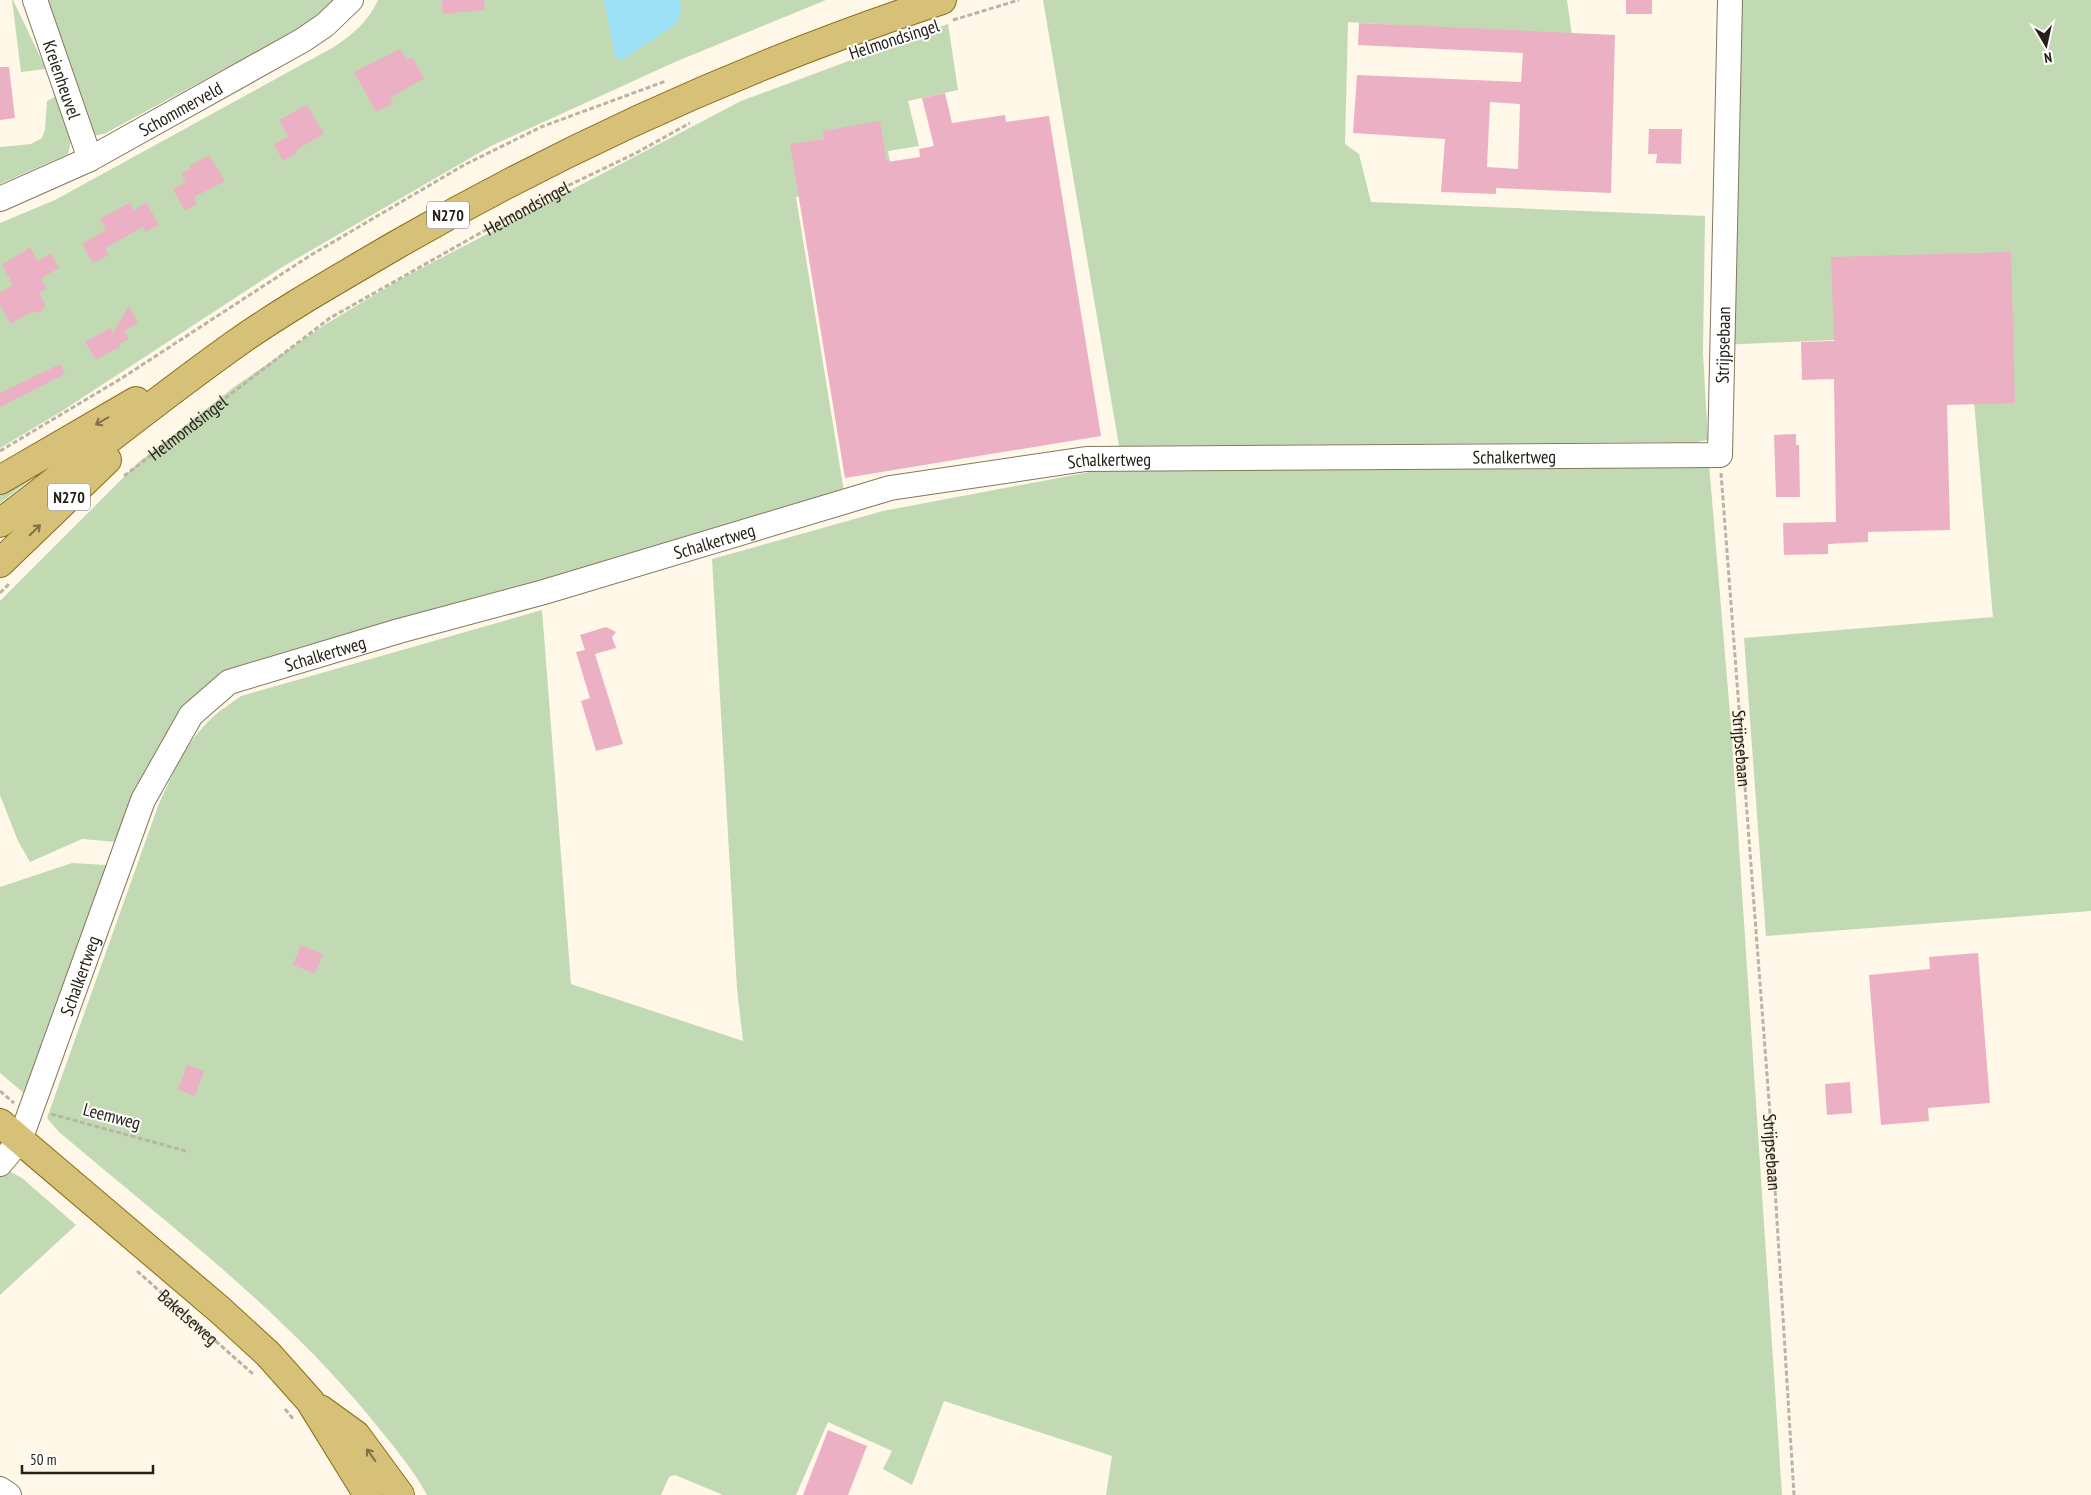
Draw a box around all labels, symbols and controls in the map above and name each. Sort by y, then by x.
street label: Helmondsingel [846,13,943,64]
north arrow [2021,20,2071,70]
street label: Kreienheuvel [38,37,87,123]
text: N [2043,48,2053,67]
street label: Schommerveld [135,76,226,141]
street label: Helmondsingel [480,175,574,240]
road number: N270 [427,202,469,228]
street label: Strijpsebaan [1710,306,1735,384]
street label: Helmondsingel [143,389,232,465]
one-way arrow [95,417,109,427]
street label: Schalkertweg [1472,445,1556,468]
street label: Schalkertweg [1066,447,1151,473]
road number: N270 [48,484,90,511]
street label: Schalkertweg [671,518,757,564]
one-way arrow [29,524,42,536]
street label: Schalkertweg [282,630,368,676]
street label: Strijpsebaan [1728,709,1756,787]
street label: Schalkertweg [54,932,104,1019]
street label: Leemweg [81,1097,143,1135]
street label: Strijpsebaan [1759,1113,1787,1191]
street label: Bakelseweg [154,1284,224,1350]
scale bar [22,1442,154,1474]
one-way arrow [366,1449,376,1463]
text: 50 m [30,1450,56,1469]

